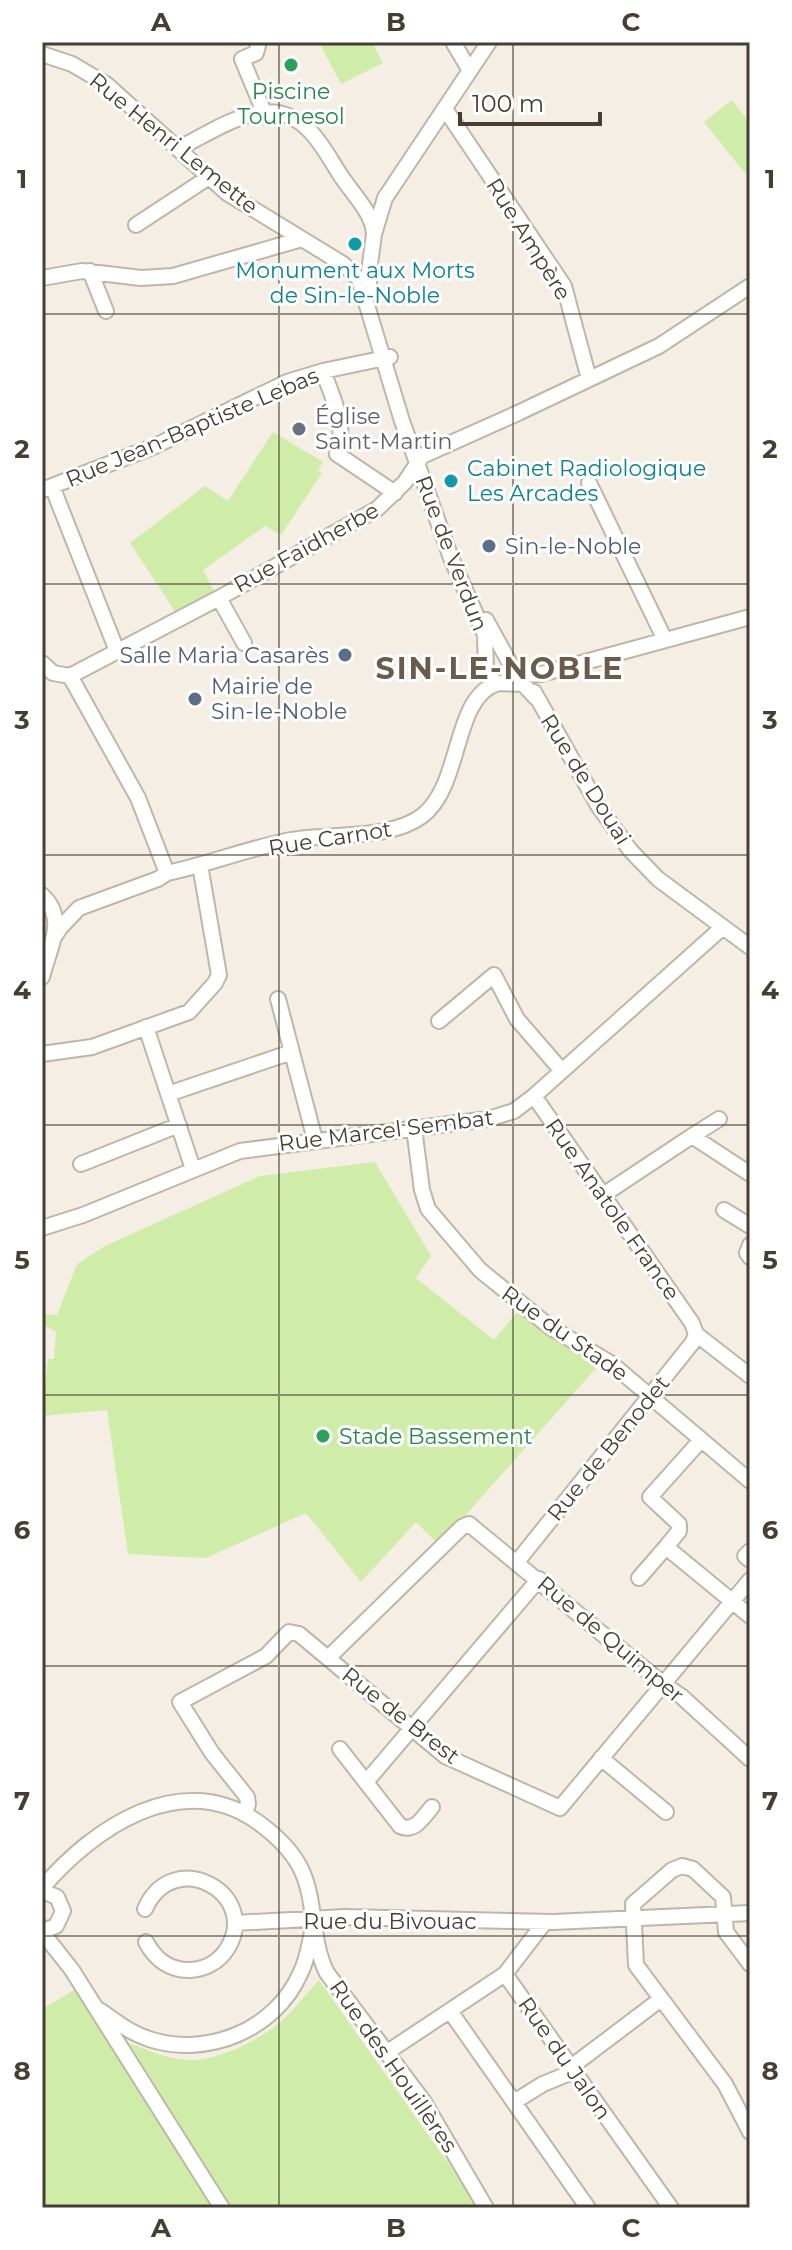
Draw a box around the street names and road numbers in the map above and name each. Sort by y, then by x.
street label: Rue Henri Lemette [84,67,263,220]
street label: Rue Ampère [480,173,577,305]
street label: Rue Jean-Baptiste Lebas [62,362,323,493]
street label: Rue de Verdun [409,472,494,635]
street label: Rue Faidherbe [229,496,384,599]
street label: Rue de Douai [535,709,637,850]
street label: Rue Carnot [267,815,394,862]
street label: Rue Marcel Sembat [277,1104,495,1157]
street label: Rue Anatole France [540,1113,685,1305]
street label: Rue du Stade [496,1280,633,1387]
street label: Rue de Benodet [541,1370,675,1527]
street label: Rue de Quimper [532,1570,690,1709]
street label: Rue de Brest [337,1661,465,1770]
street label: Rue du Bivouac [303,1908,477,1935]
street label: Rue des Houillères [324,1975,463,2158]
street label: Rue du Jalon [512,1992,617,2125]

